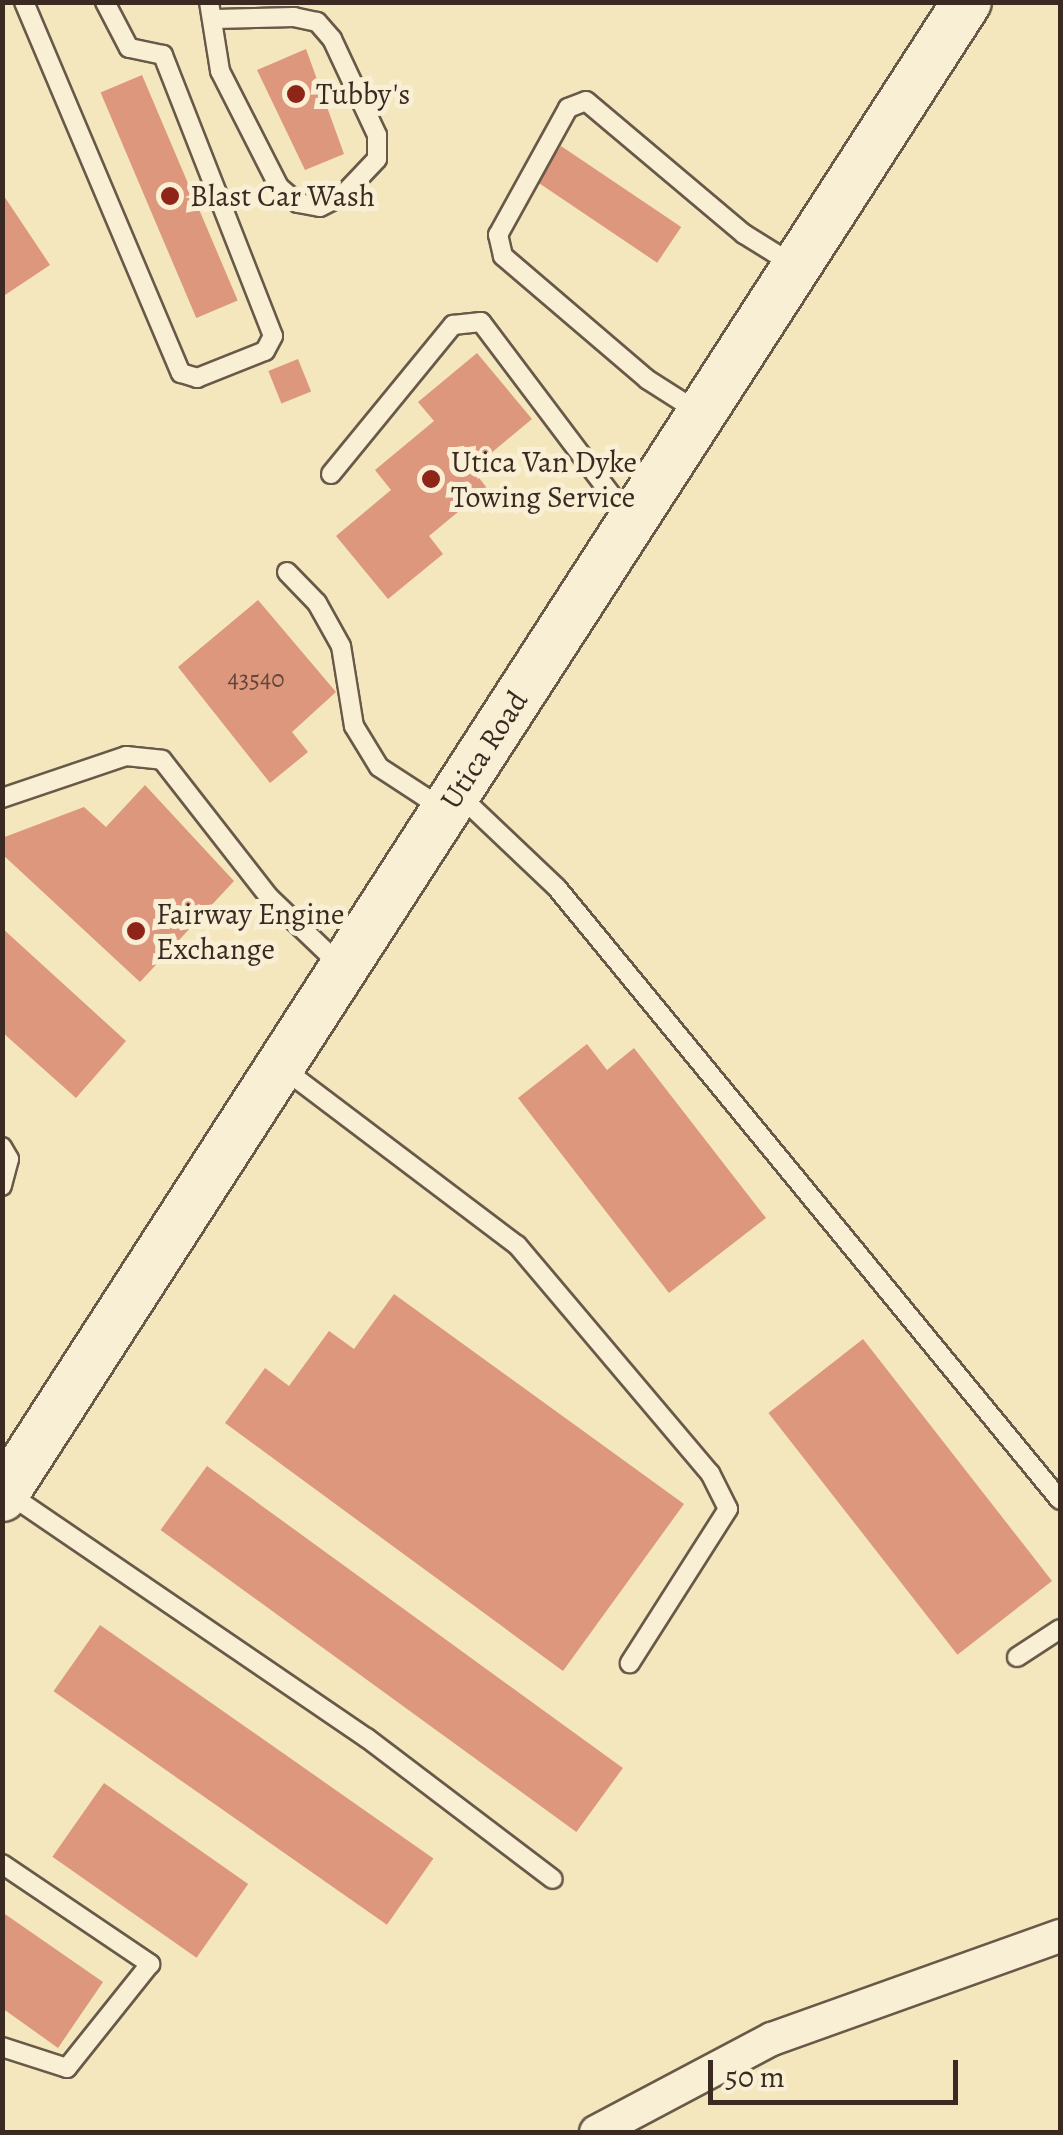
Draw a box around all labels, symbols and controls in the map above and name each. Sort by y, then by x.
place label: Tubby's [316,76,410,112]
marker: Tubby's [285,83,307,105]
place label: Blast Car Wash [190,178,375,214]
marker: Blast Car Wash [159,185,181,207]
place label: Utica Van Dyke Towing Service [451,444,637,514]
marker: Utica Van Dyke Towing Service [420,468,442,490]
house number: 43540 [227,664,285,694]
street label: Utica Road [433,684,535,816]
place label: Fairway Engine Exchange [156,896,344,966]
marker: Fairway Engine Exchange [125,920,147,942]
scale bar [713,2040,963,2102]
text: 50 m [725,2057,785,2097]

